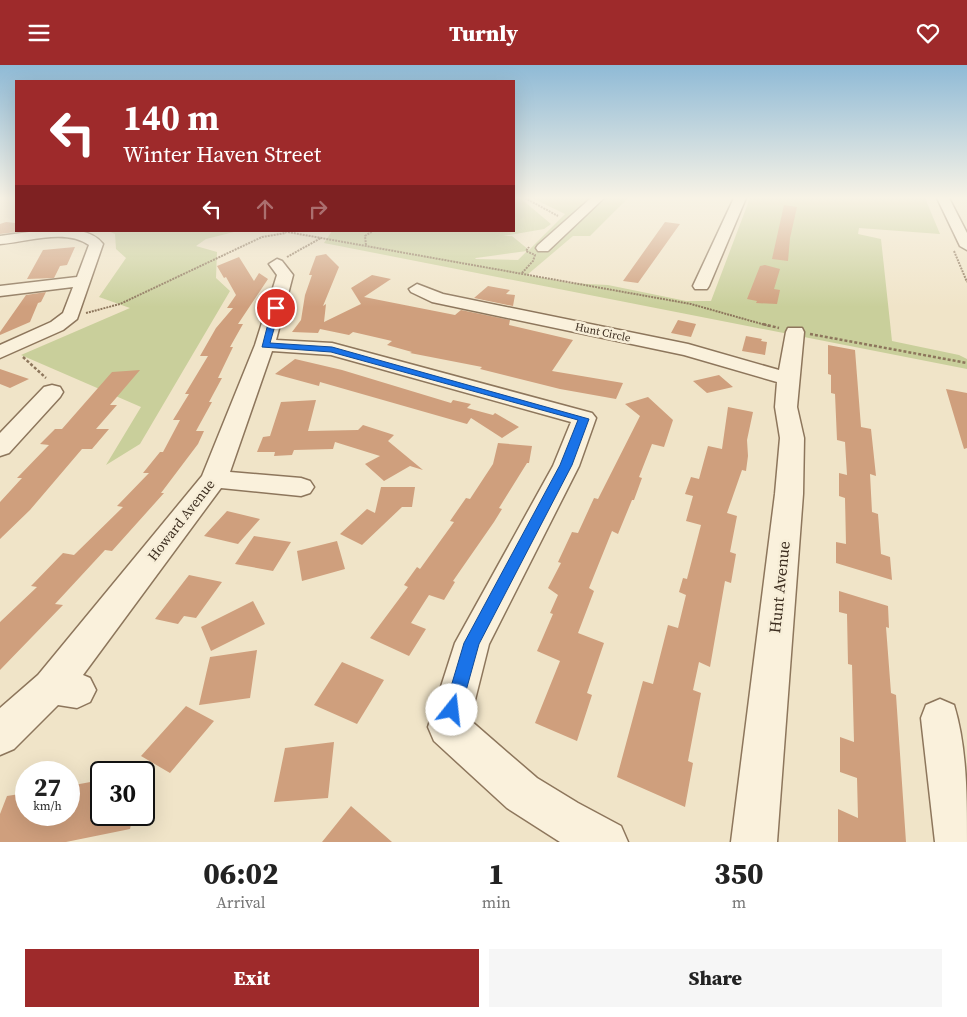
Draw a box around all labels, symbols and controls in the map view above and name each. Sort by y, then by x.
text: Turnly [449,18,518,48]
icon: menu [25,19,53,47]
icon: heart [914,19,942,47]
text: 140 m [123,94,219,142]
icon: left [40,100,105,165]
text: Winter Haven Street [123,139,321,169]
icon: left [198,195,226,223]
icon: ahead [251,195,279,223]
icon: right [304,195,332,223]
pin [255,287,297,329]
icon: arrive [262,294,290,322]
street label: Hunt Circle [574,319,632,346]
street label: Howard Avenue [143,475,219,565]
street label: Hunt Avenue [763,540,795,634]
position arrow [425,683,477,735]
speed limit sign: 30 [90,761,155,826]
text: 27 [34,770,61,804]
text: km/h [33,798,62,814]
text: 06:02 [203,853,278,894]
text: 1 [488,853,505,894]
text: 350 [714,853,764,894]
text: Arrival [216,891,266,913]
text: min [482,891,511,913]
text: m [732,891,746,913]
button: Exit [25,949,479,1007]
button: Share [489,949,942,1007]

